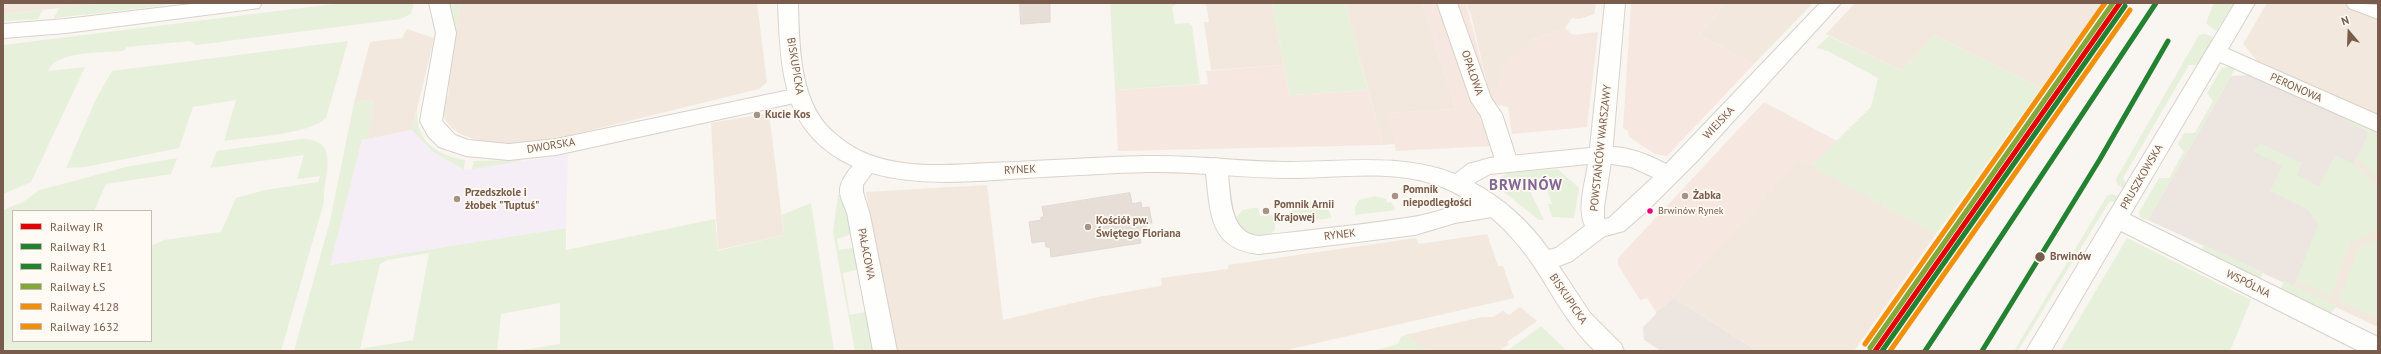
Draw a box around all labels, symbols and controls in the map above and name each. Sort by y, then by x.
north arrow [2329,12,2369,52]
text: N [2339,13,2351,28]
street label: BISKUPICKA [784,36,806,96]
street label: OPAŁOWA [1458,49,1486,97]
street label: PERONOWA [2268,71,2324,105]
street label: POWSTAŃCÓW WARSZAWY [1588,84,1614,212]
street label: WIEJSKA [1701,104,1737,142]
place label: Kucie Kos [765,108,810,122]
marker: Kucie Kos [752,110,762,120]
street label: DWORSKA [526,136,576,156]
street label: PRUSZKOWSKA [2118,142,2166,212]
street label: RYNEK [1004,163,1036,177]
district label: BRWINÓW [1489,177,1563,195]
place label: Pomnik niepodległości [1403,183,1472,209]
place label: Przedszkole i żłobek "Tuptuś" [465,186,540,212]
place label: Żabka [1693,189,1721,203]
marker: Pomnik niepodległości [1390,191,1400,201]
marker: Żabka [1680,191,1690,201]
marker: Przedszkole i żłobek "Tuptuś" [452,194,462,204]
place label: Pomnik Arnii Krajowej [1274,198,1334,224]
place label: Brwinów Rynek [1658,205,1724,217]
marker: Pomnik Arnii Krajowej [1261,206,1271,216]
marker: Brwinów Rynek [1645,206,1655,216]
legend [12,210,152,342]
place label: Kościół pw. Świętego Floriana [1096,214,1181,240]
text: Railway IR [50,219,103,234]
marker: Kościół pw. Świętego Floriana [1083,222,1093,232]
street label: RYNEK [1323,226,1357,244]
street label: PAŁACOWA [855,227,877,281]
text: Railway R1 [50,239,107,254]
marker: Brwinów [2033,250,2047,264]
place label: Brwinów [2050,250,2091,264]
text: Railway RE1 [50,259,113,274]
street label: WSPÓLNA [2224,267,2272,301]
street label: BISKUPICKA [1546,271,1590,327]
text: Railway ŁS [50,279,105,294]
text: Railway 4128 [50,299,119,314]
text: Railway 1632 [50,319,119,334]

